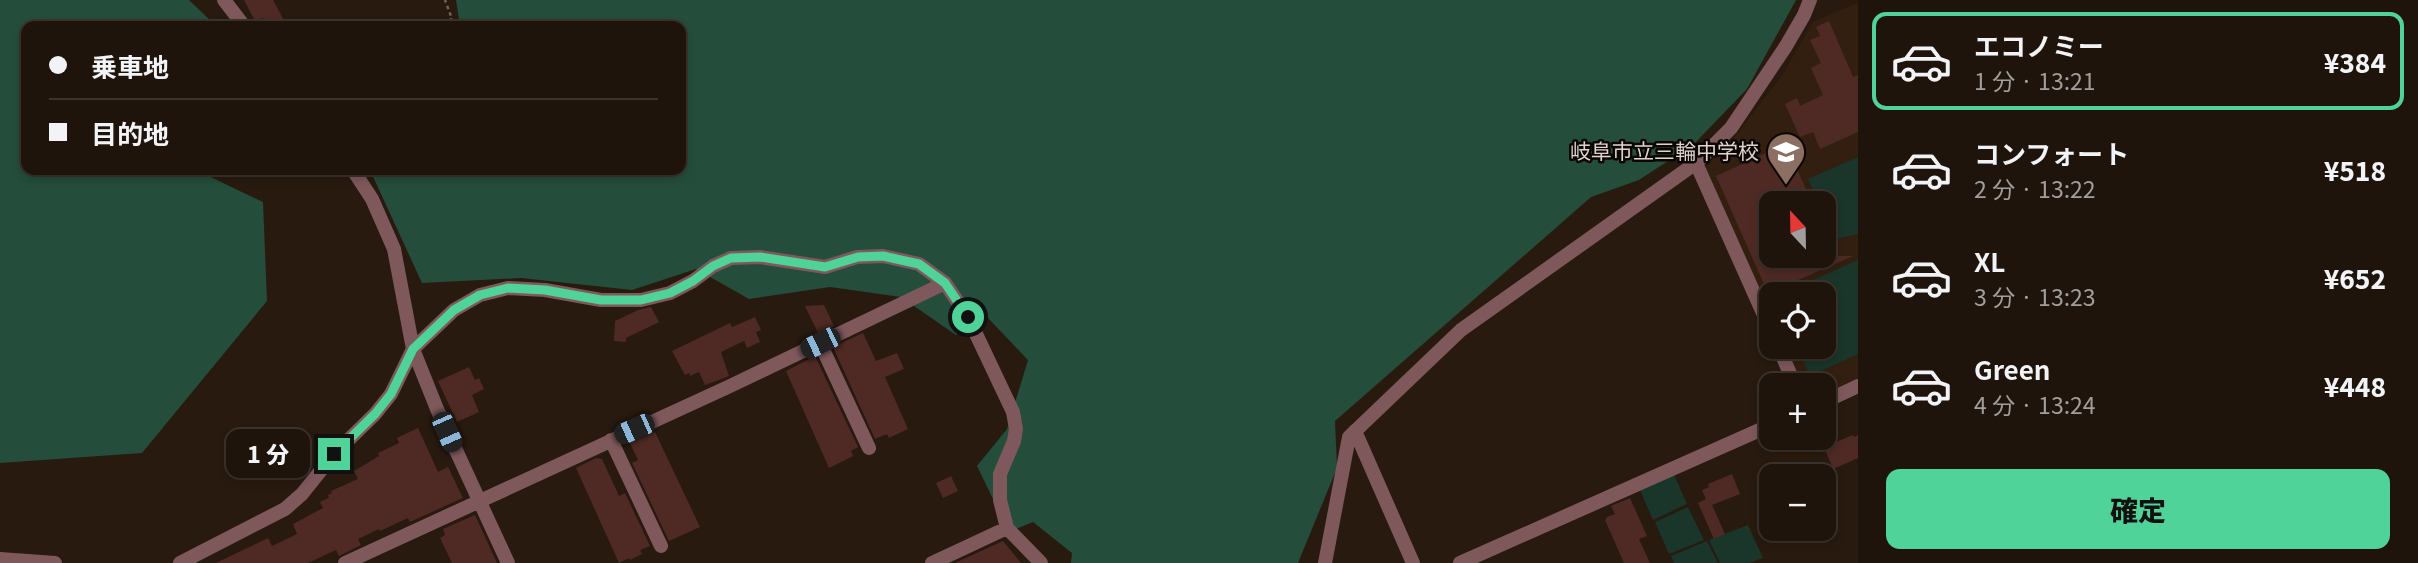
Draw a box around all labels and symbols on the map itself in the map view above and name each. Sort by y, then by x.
school or university icon: 岐阜市立三輪中学校 [1765,131,1807,186]
place label: 岐阜市立三輪中学校 [1570,135,1759,165]
north arrow [1759,191,1836,268]
route start [952,301,984,333]
car [797,324,844,362]
car [429,409,466,455]
car [611,411,658,447]
callout: 1 分 [226,430,310,478]
route end [318,438,350,470]

